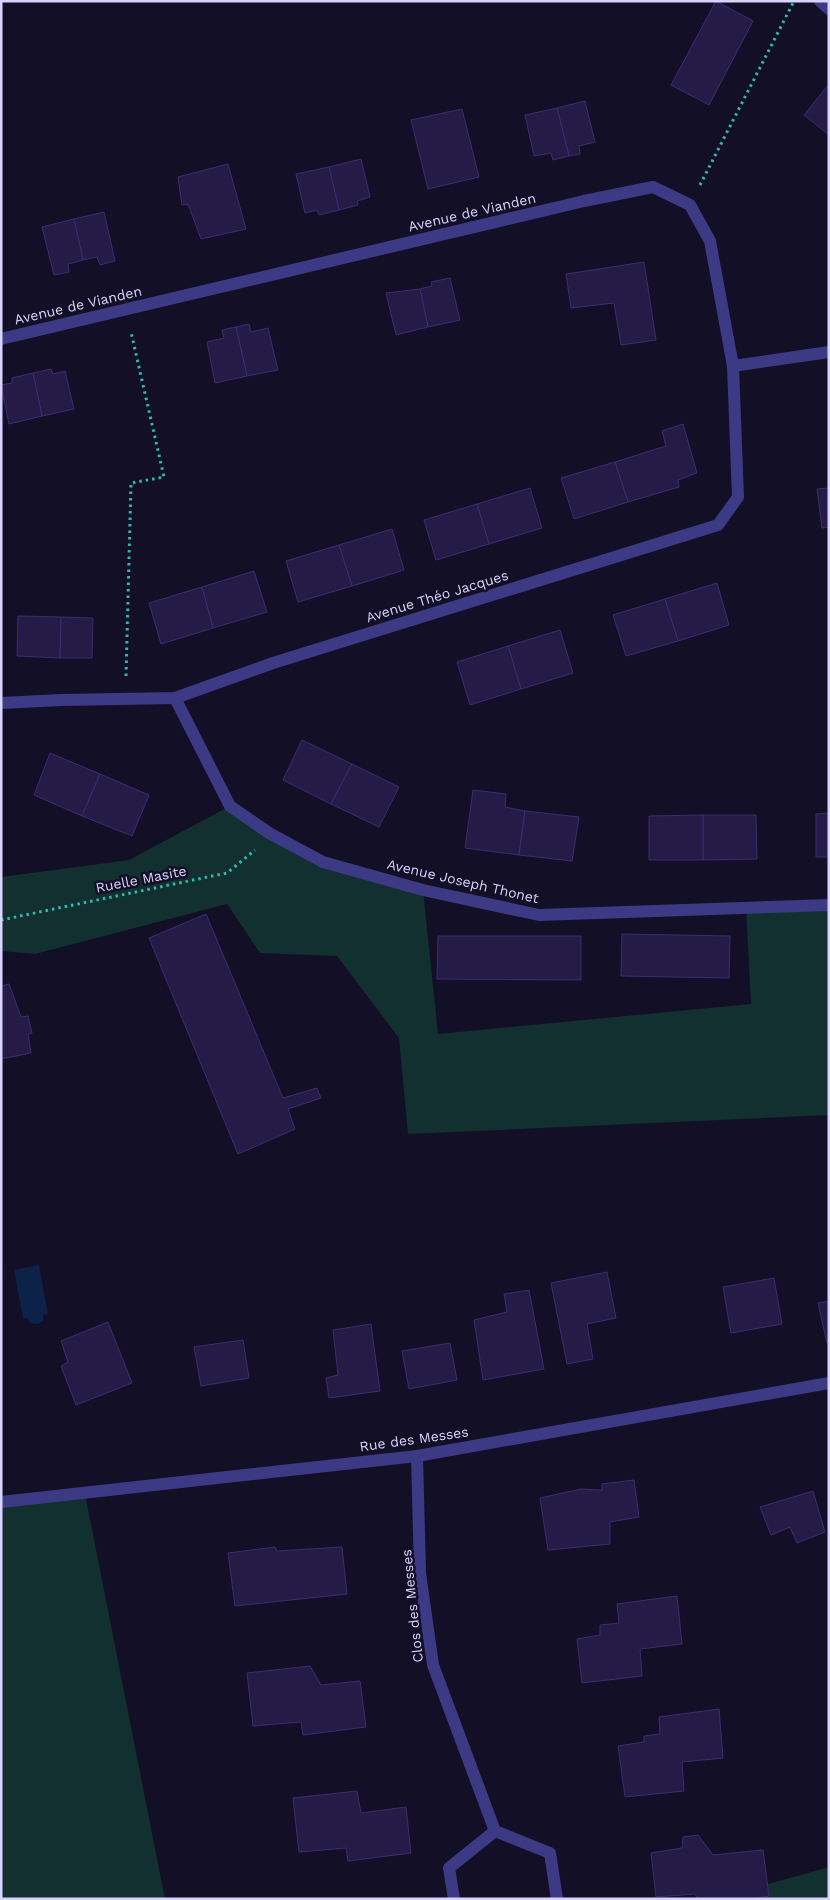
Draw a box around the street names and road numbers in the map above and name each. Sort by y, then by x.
street label: Avenue de Vianden [407,190,537,234]
street label: Avenue de Vianden [13,283,143,327]
street label: Avenue Théo Jacques [364,567,510,625]
street label: Avenue Joseph Thonet [386,856,540,906]
street label: Ruelle Masite [94,862,188,896]
street label: Rue des Messes [359,1423,469,1455]
street label: Clos des Messes [398,1549,426,1663]

